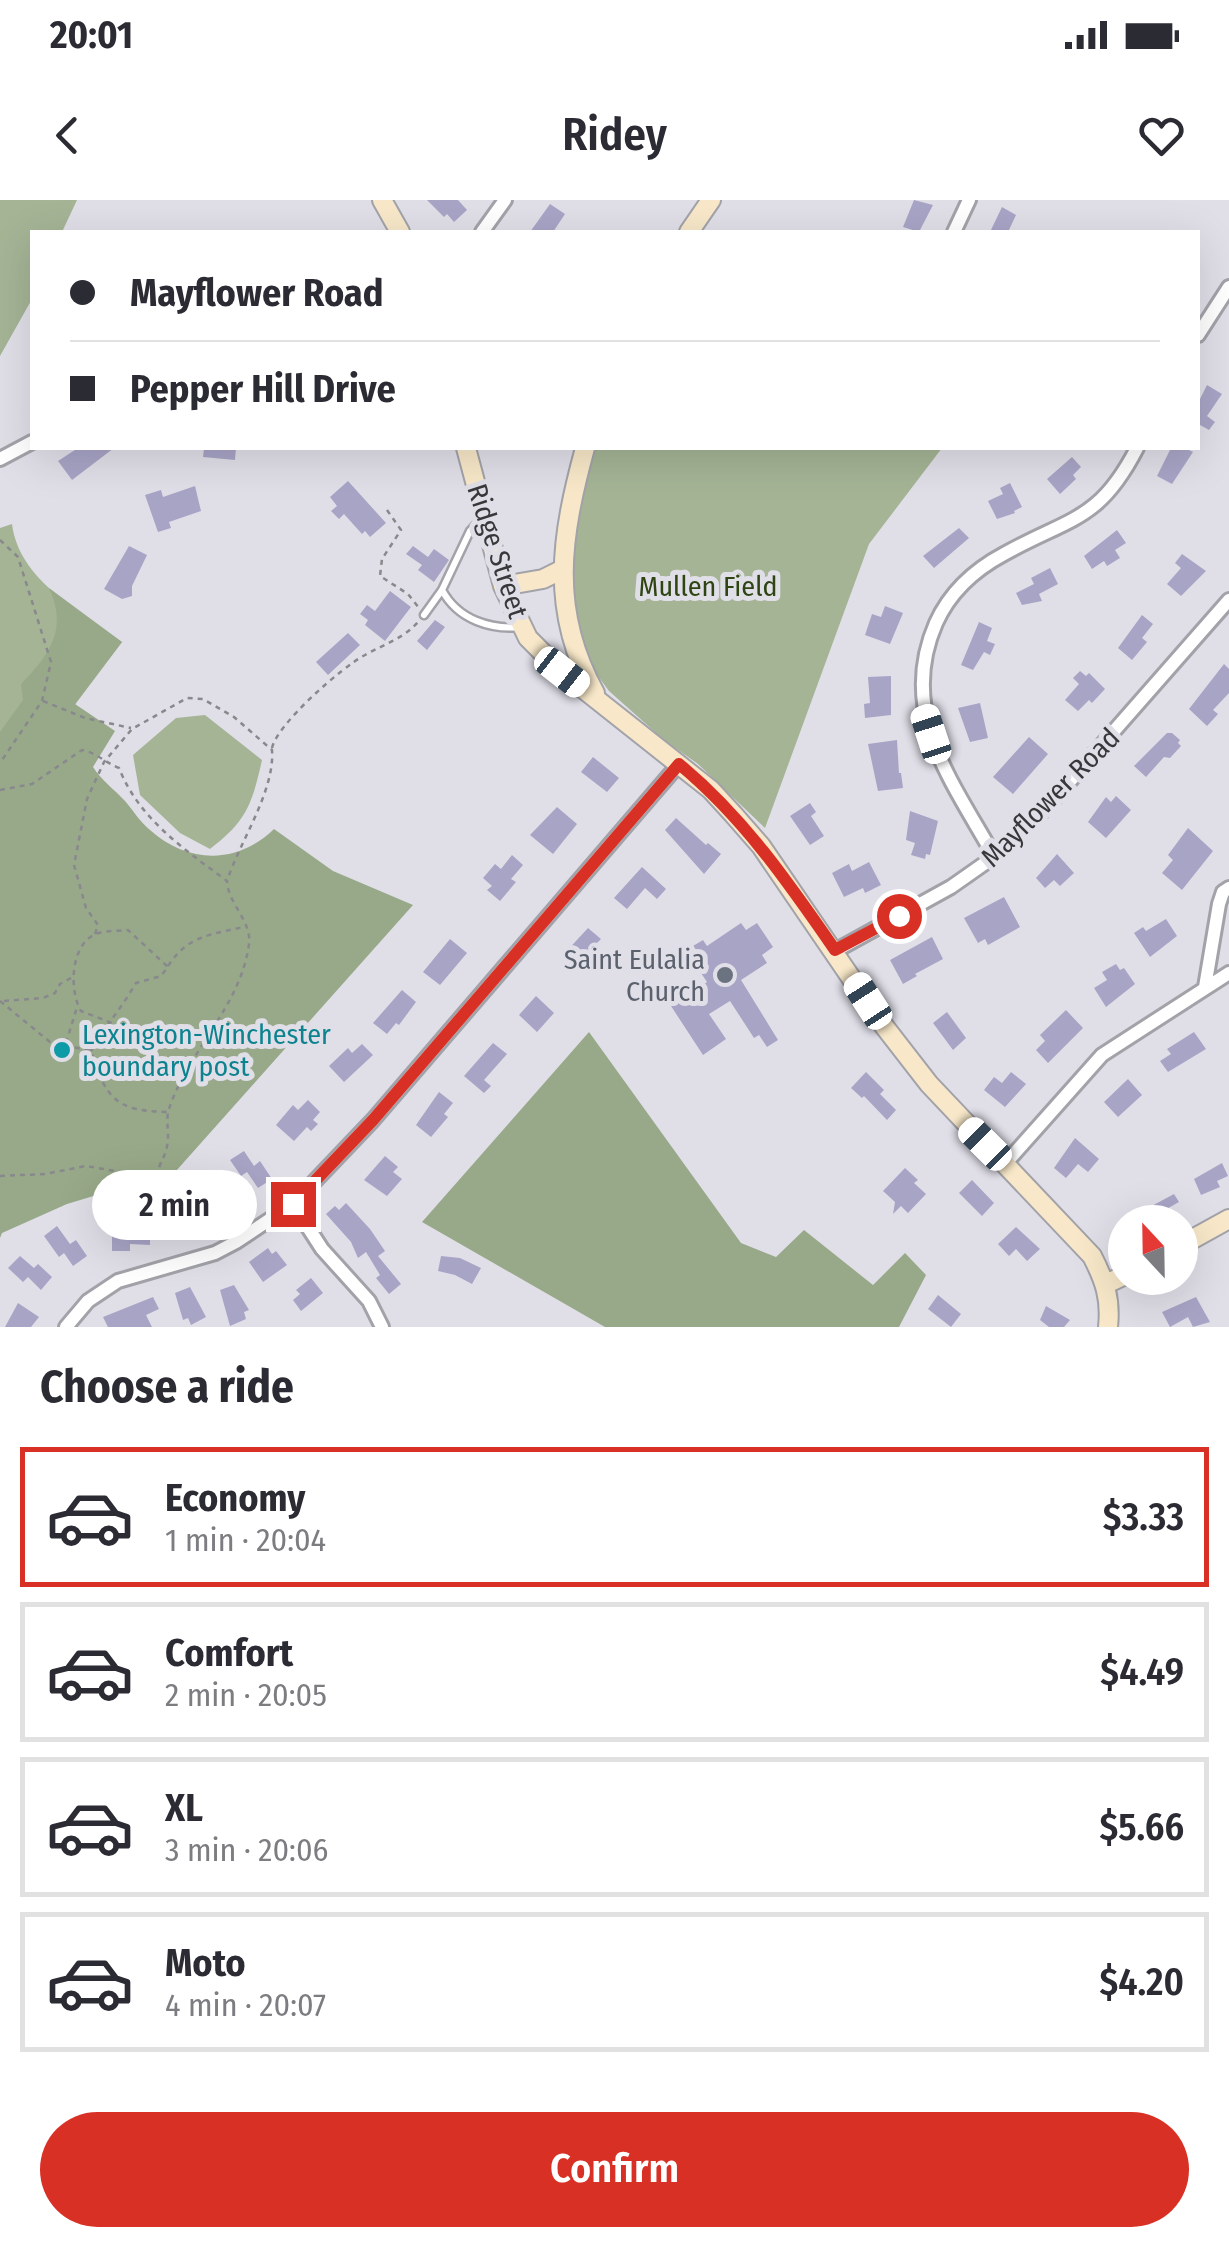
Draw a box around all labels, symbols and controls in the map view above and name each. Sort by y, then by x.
text: 20:01 [50,12,133,58]
icon: back [40,108,95,163]
text: Ridey [562,108,667,162]
icon: heart [1134,108,1189,163]
text: Mayflower Road [130,270,383,316]
text: Pepper Hill Drive [130,366,396,412]
street label: Ridge Street [460,480,535,623]
park label: Mullen Field [639,570,777,603]
car [529,642,595,702]
car [907,701,955,767]
street label: Mayflower Road [974,721,1126,873]
route start [877,894,922,939]
place label: Saint Eulalia Church [564,943,705,1008]
marker: Saint Eulalia Church [714,964,736,986]
car [839,968,897,1034]
place label: Lexington-Winchester boundary post [82,1018,331,1083]
marker: Lexington-Winchester boundary post [51,1039,73,1061]
car [953,1112,1017,1176]
callout: 2 min [93,1169,258,1239]
route end [271,1182,316,1227]
text: 2 min [139,1186,210,1224]
north arrow [1108,1205,1198,1295]
map controls [1108,1205,1198,1295]
text: Choose a ride [40,1360,294,1414]
icon: car [45,1472,135,1562]
text: Economy [165,1475,305,1521]
text: $3.33 [1103,1494,1184,1540]
text: 1 min · 20:04 [165,1521,326,1559]
icon: car [45,1627,135,1717]
text: Comfort [165,1630,293,1676]
text: $4.49 [1100,1649,1184,1695]
text: 2 min · 20:05 [165,1676,327,1714]
icon: car [45,1782,135,1872]
text: XL [165,1785,203,1831]
text: $5.66 [1099,1804,1184,1850]
text: 3 min · 20:06 [165,1831,328,1869]
icon: car [45,1937,135,2027]
text: Moto [165,1940,246,1986]
text: $4.20 [1099,1959,1184,2005]
text: 4 min · 20:07 [165,1986,326,2024]
button: Confirm [40,2112,1189,2227]

